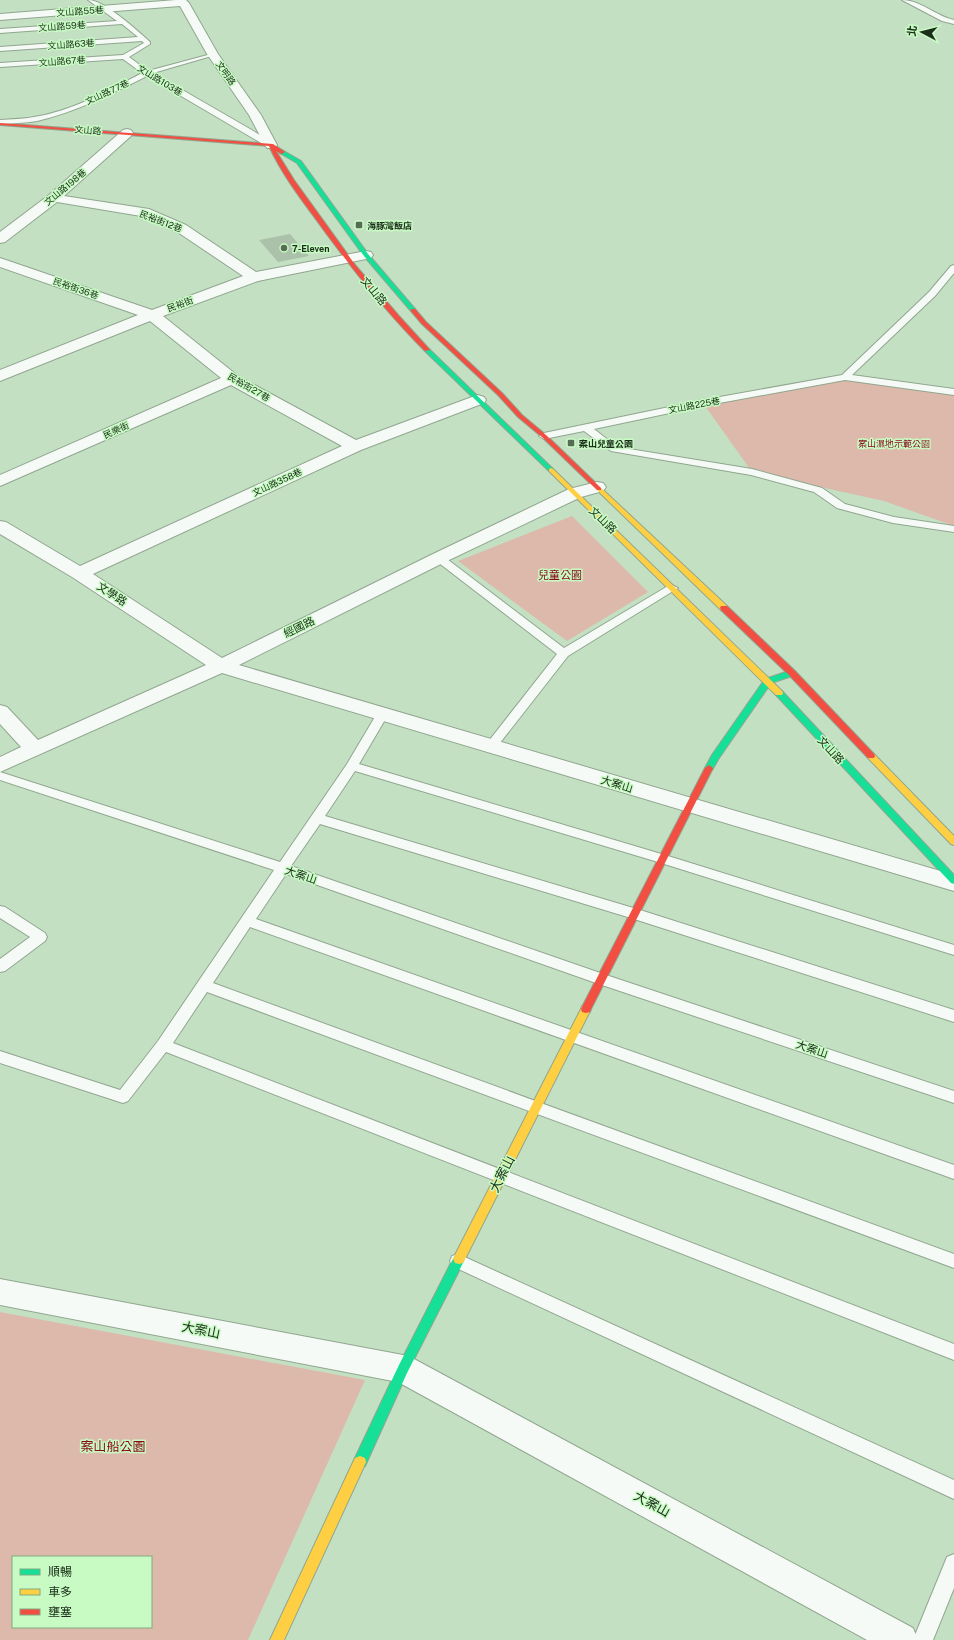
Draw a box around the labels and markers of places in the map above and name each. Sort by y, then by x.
marker: 海豚灣飯店 [354,220,364,230]
place label: 海豚灣飯店 [367,220,412,231]
marker: 7-Eleven [279,243,289,253]
place label: 7-Eleven [292,243,330,254]
marker: 案山兒童公園 [566,438,576,448]
place label: 案山兒童公園 [579,438,633,449]

